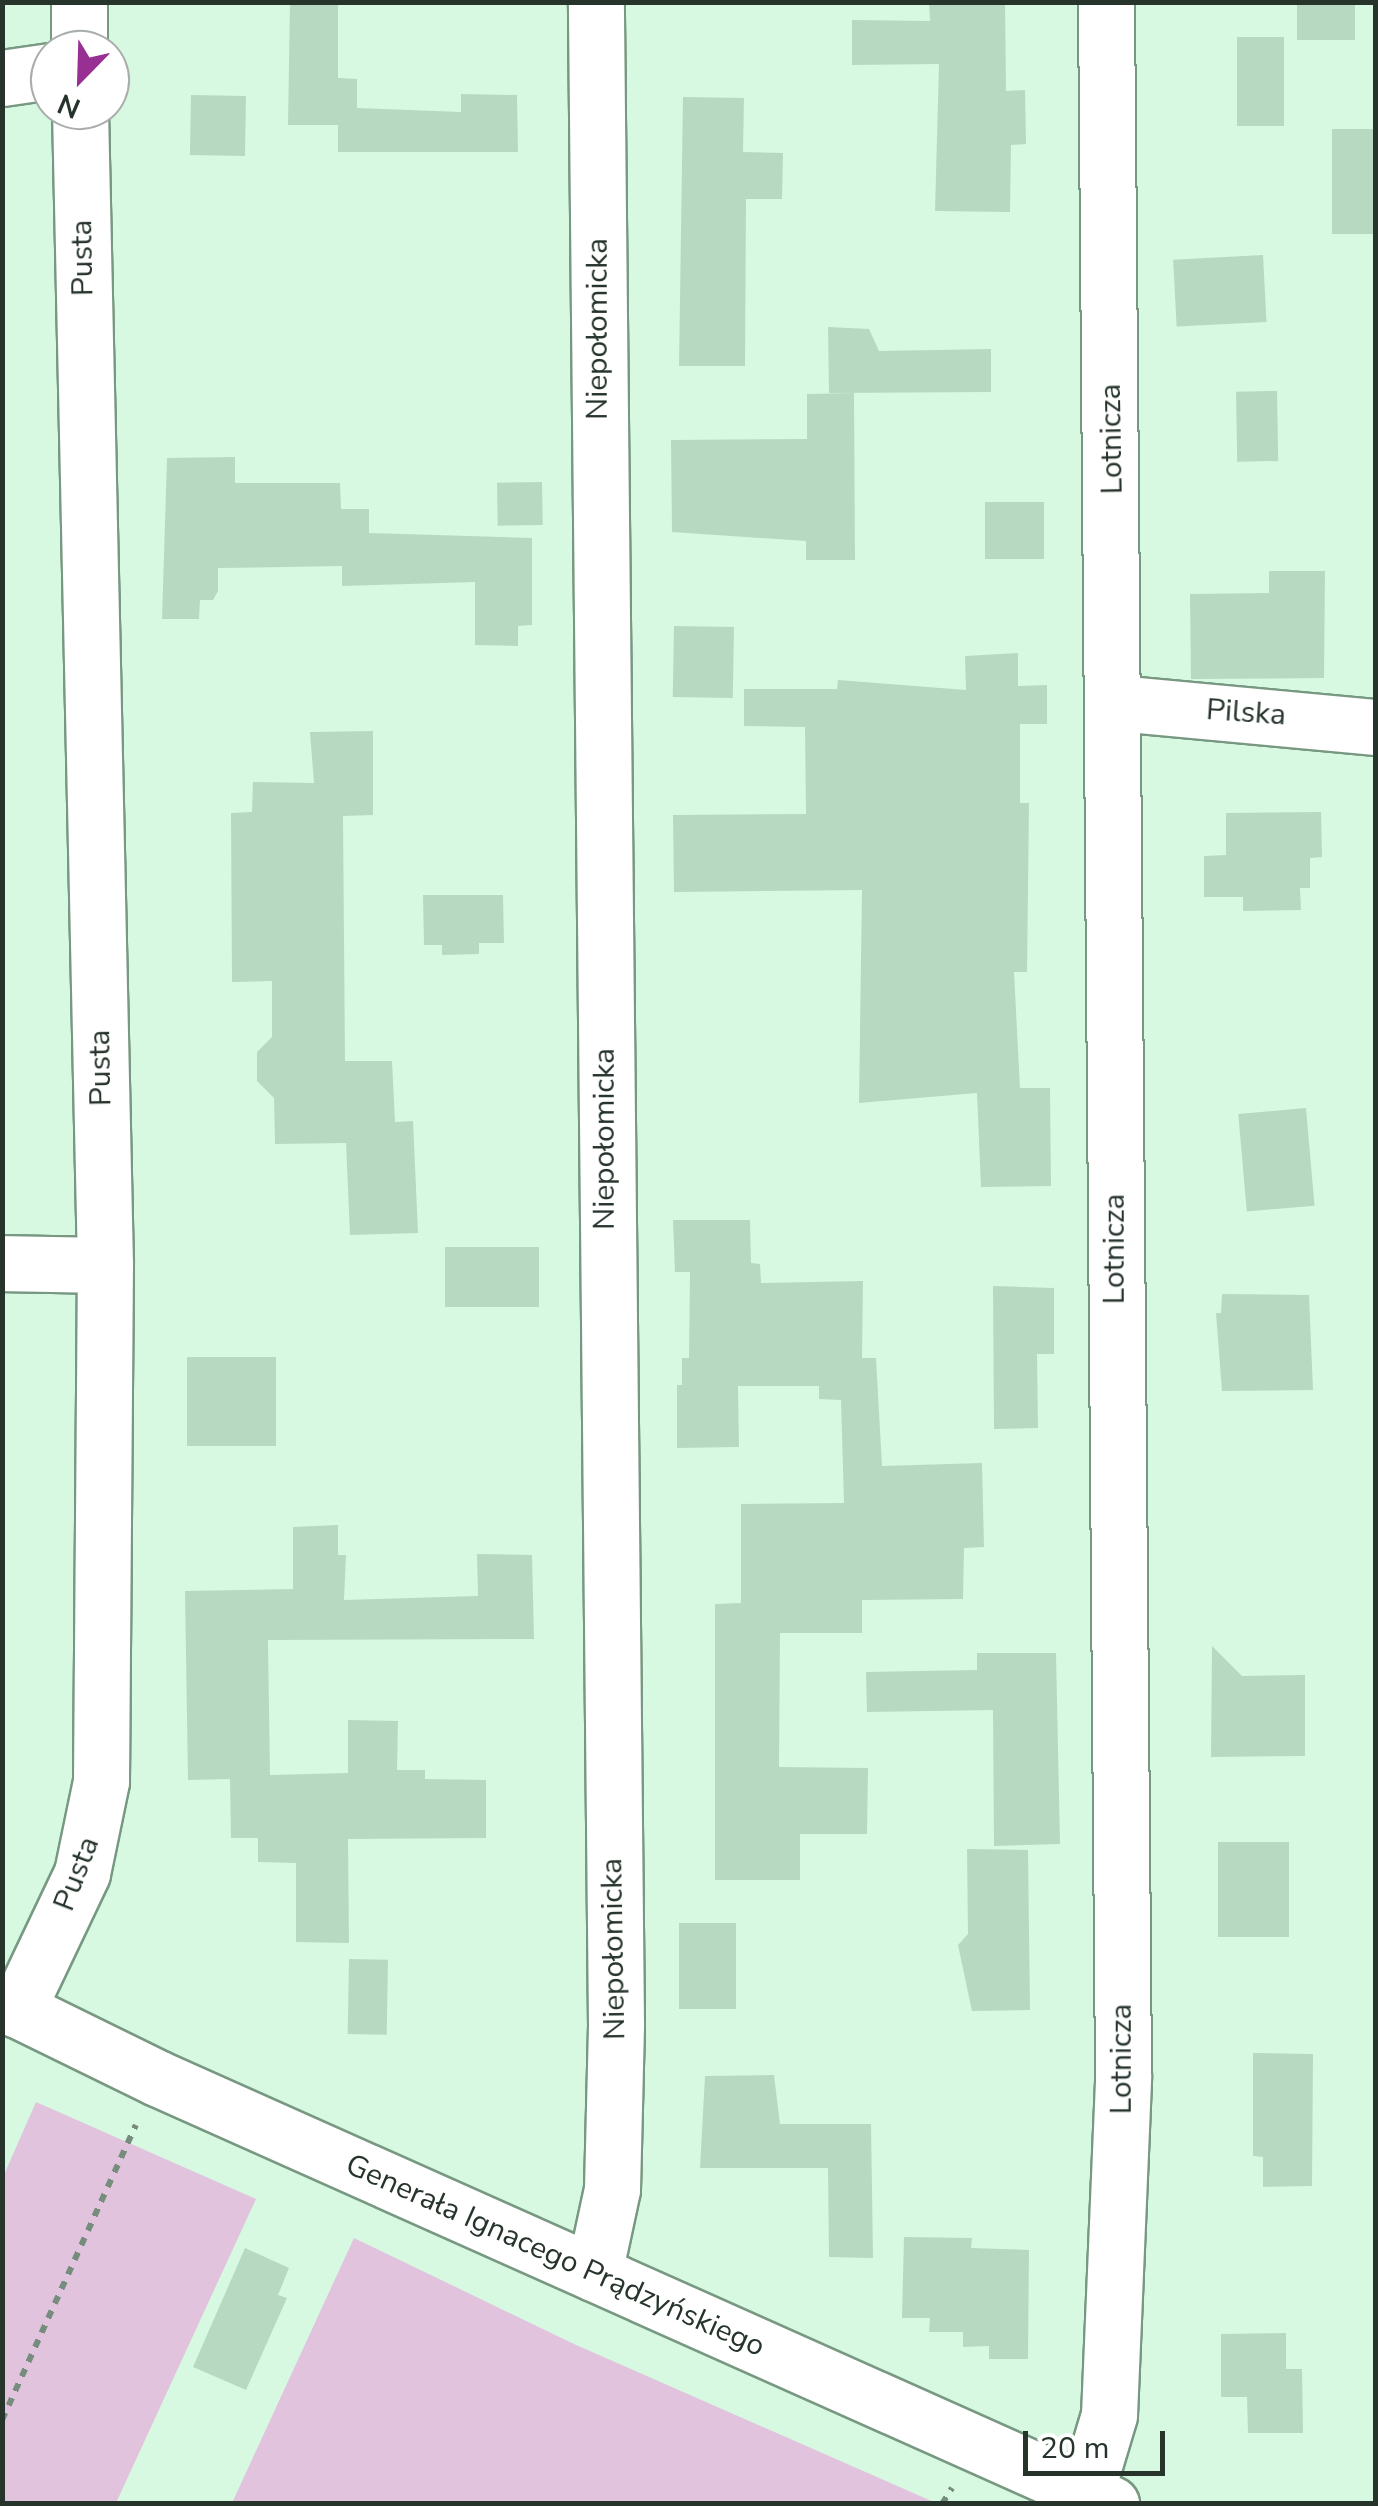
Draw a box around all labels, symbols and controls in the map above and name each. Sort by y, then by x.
north arrow [30,30,130,130]
text: N [52,84,86,127]
street label: Pusta [64,220,102,296]
street label: Niepołomicka [580,238,616,420]
street label: Lotnicza [1093,383,1131,495]
street label: Pilska [1205,692,1287,734]
street label: Pusta [82,1030,120,1106]
street label: Niepołomicka [587,1048,623,1230]
street label: Lotnicza [1097,1194,1133,1304]
street label: Pusta [47,1832,107,1916]
street label: Niepołomicka [594,1858,634,2040]
street label: Lotnicza [1104,2004,1140,2114]
street label: Generała Ignacego Prądzyńskiego [340,2147,770,2365]
scale bar [1028,2411,1170,2473]
text: 20 m [1040,2428,1109,2469]

